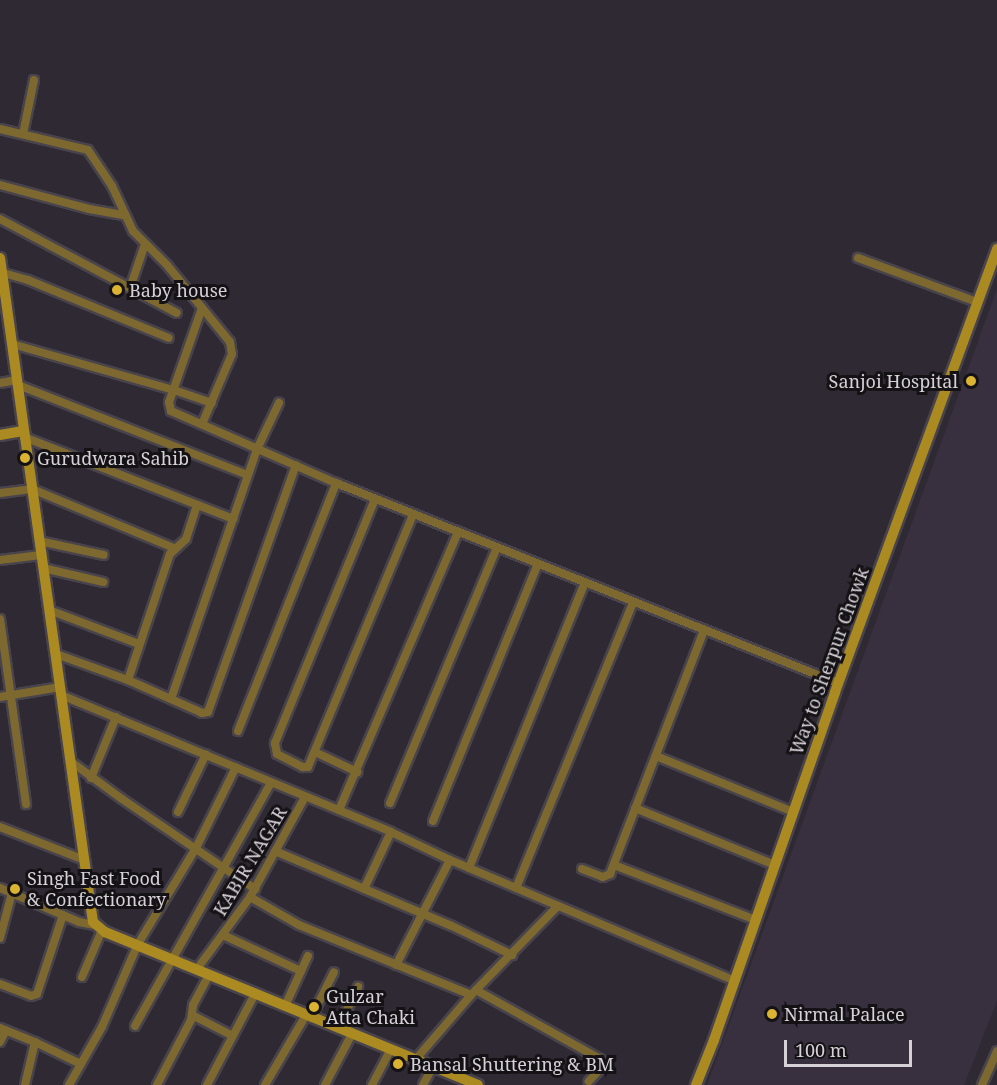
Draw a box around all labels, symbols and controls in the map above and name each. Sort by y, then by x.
place label: Baby house [129,279,227,301]
marker: Baby house [110,283,124,297]
place label: Sanjoi Hospital [829,370,958,392]
marker: Sanjoi Hospital [962,372,980,390]
place label: Gurudwara Sahib [37,447,189,469]
marker: Gurudwara Sahib [18,451,32,465]
street label: Way to Sherpur Chowk [785,565,873,757]
street label: KABIR NAGAR [209,802,291,920]
place label: Singh Fast Food & Confectionary [27,868,166,910]
marker: Singh Fast Food & Confectionary [8,882,22,896]
place label: Gulzar Atta Chaki [326,986,415,1028]
marker: Gulzar Atta Chaki [307,1000,321,1014]
place label: Nirmal Palace [784,1003,905,1025]
marker: Nirmal Palace [765,1007,779,1021]
scale bar [787,1028,914,1066]
text: 100 m [795,1038,847,1062]
place label: Bansal Shuttering & BM [410,1053,614,1075]
marker: Bansal Shuttering & BM [391,1057,405,1071]

